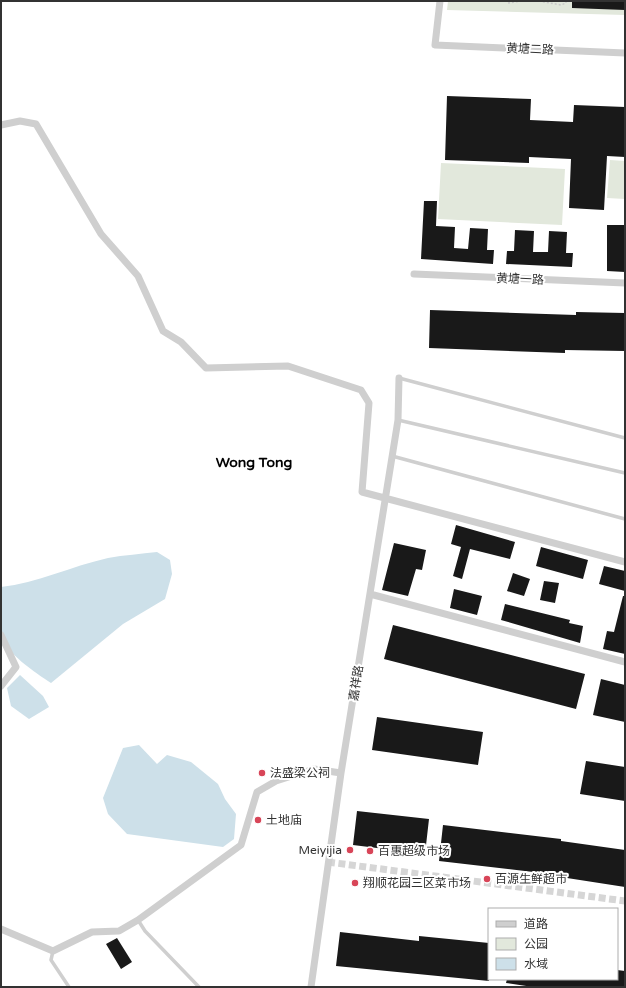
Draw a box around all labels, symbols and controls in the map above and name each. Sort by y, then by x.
street label: 黄塘二路 [506,41,554,57]
street label: 黄塘一路 [496,271,544,287]
district label: Wong Tong [216,454,292,471]
street label: 嘉祥路 [346,664,366,702]
place label: 法盛梁公祠 [270,766,330,780]
marker: 法盛梁公祠 [257,768,267,778]
place label: 土地庙 [266,813,302,827]
marker: 土地庙 [253,815,263,825]
place label: Meiyijia [299,843,342,857]
place label: 百惠超级市场 [378,844,450,858]
marker: Meiyijia [345,845,355,855]
marker: 百惠超级市场 [365,846,375,856]
place label: 百源生鲜超市 [495,872,567,886]
marker: 百源生鲜超市 [482,874,492,884]
place label: 翔顺花园三区菜市场 [363,876,471,890]
marker: 翔顺花园三区菜市场 [350,878,360,888]
legend [488,908,618,980]
text: 道路 [524,917,548,931]
text: 公园 [524,937,548,951]
text: 水域 [524,957,548,971]

